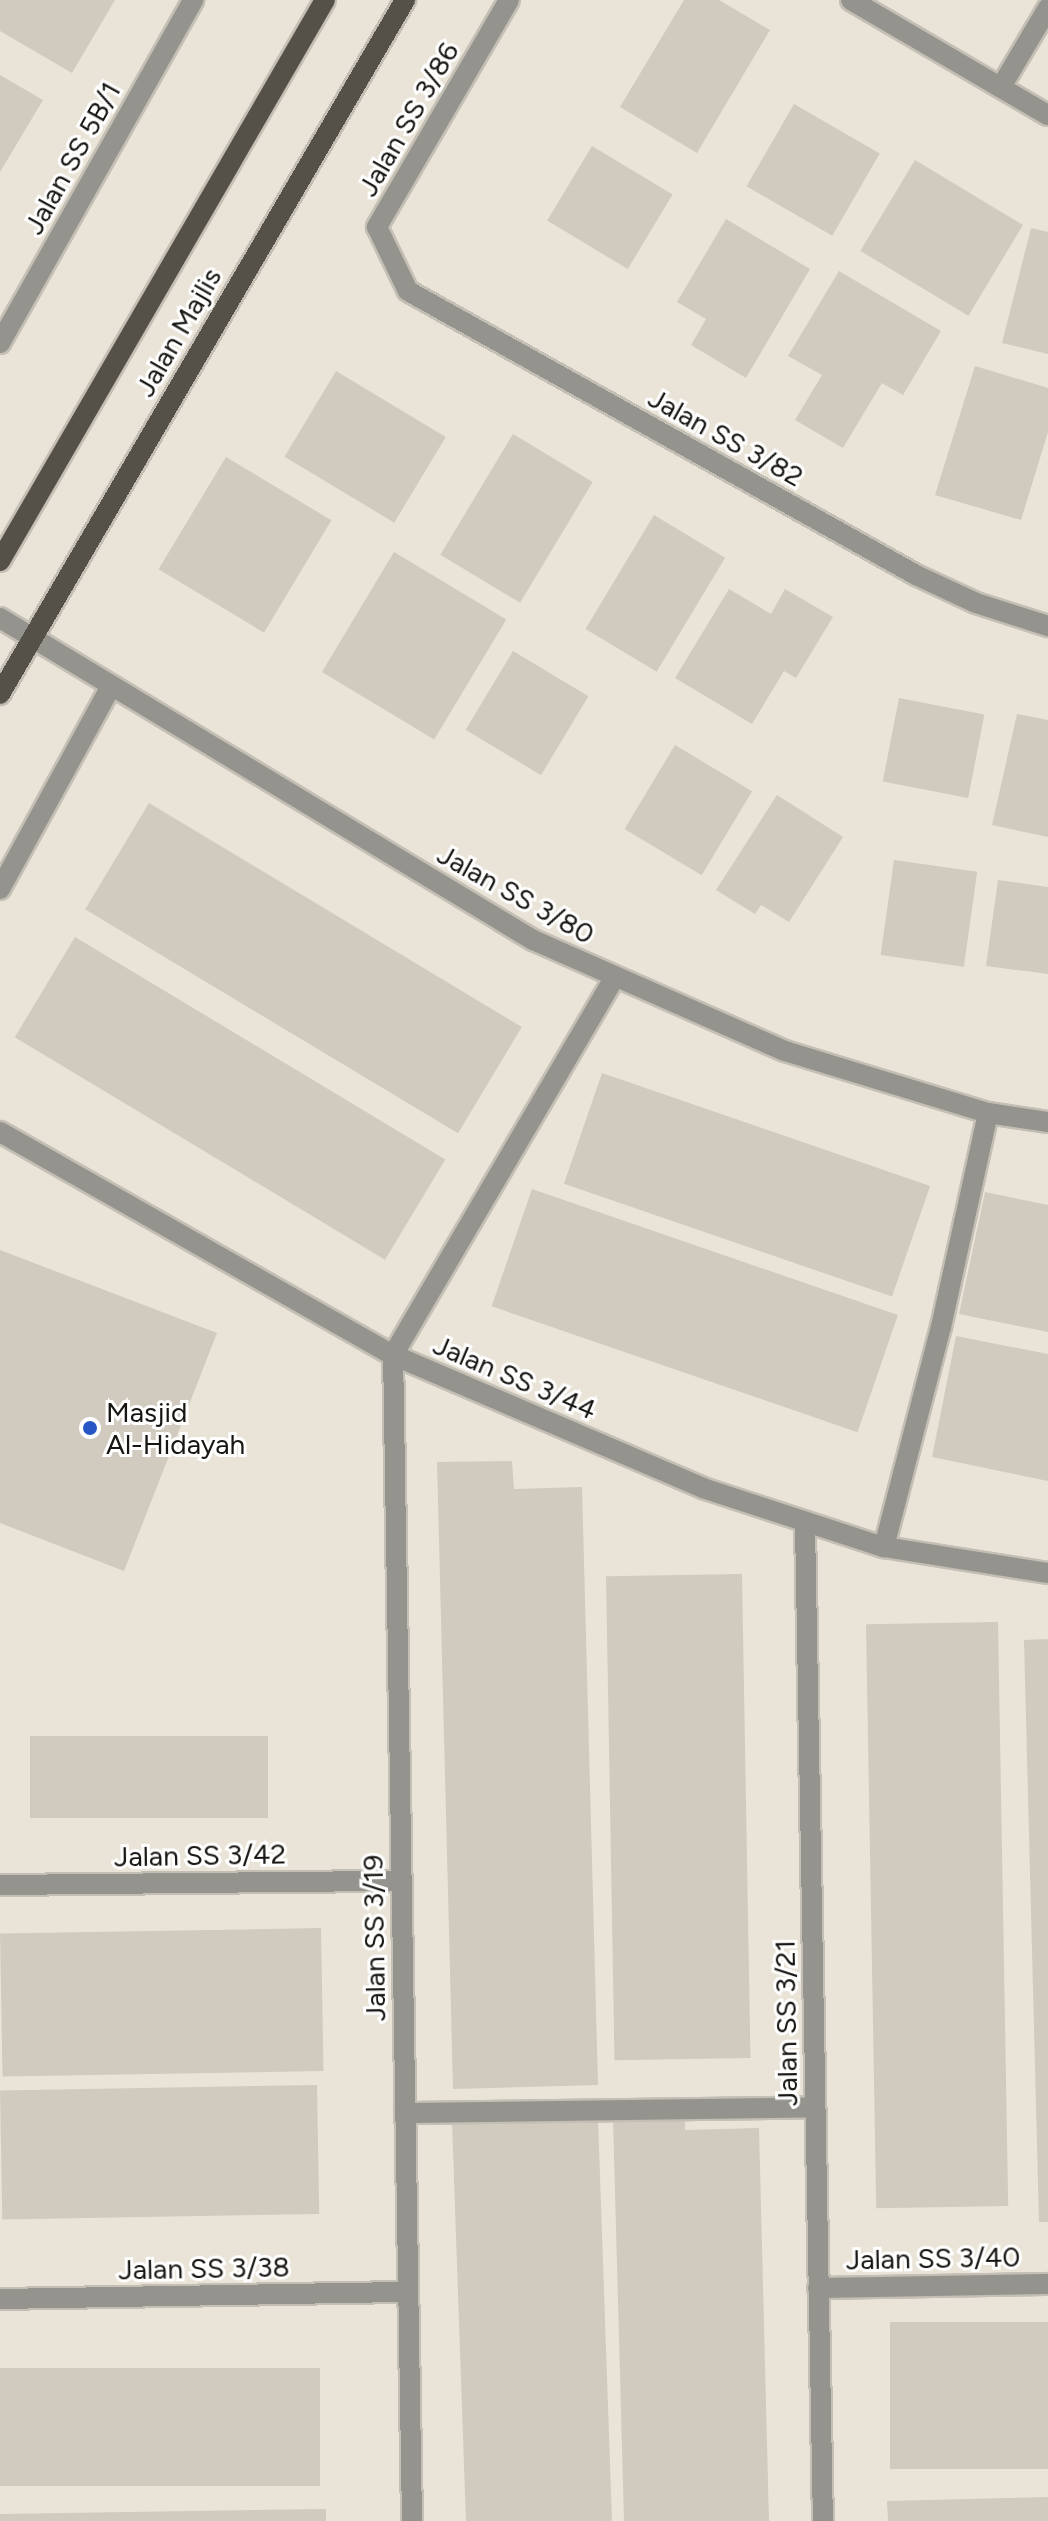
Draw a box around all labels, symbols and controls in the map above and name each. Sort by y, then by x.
street label: Jalan SS 3/86 [350,36,466,202]
street label: Jalan SS 5B/1 [16,76,128,240]
street label: Jalan Majlis [128,262,228,402]
street label: Jalan SS 3/82 [643,381,809,493]
street label: Jalan SS 3/80 [432,837,600,951]
street label: Jalan SS 3/44 [428,1328,602,1426]
place label: Masjid Al-Hidayah [106,1395,245,1461]
marker: Masjid Al-Hidayah [81,1419,99,1437]
street label: Jalan SS 3/42 [114,1837,286,1873]
street label: Jalan SS 3/19 [356,1854,392,2022]
street label: Jalan SS 3/21 [768,1940,804,2106]
street label: Jalan SS 3/40 [846,2240,1020,2276]
street label: Jalan SS 3/38 [118,2250,290,2286]

